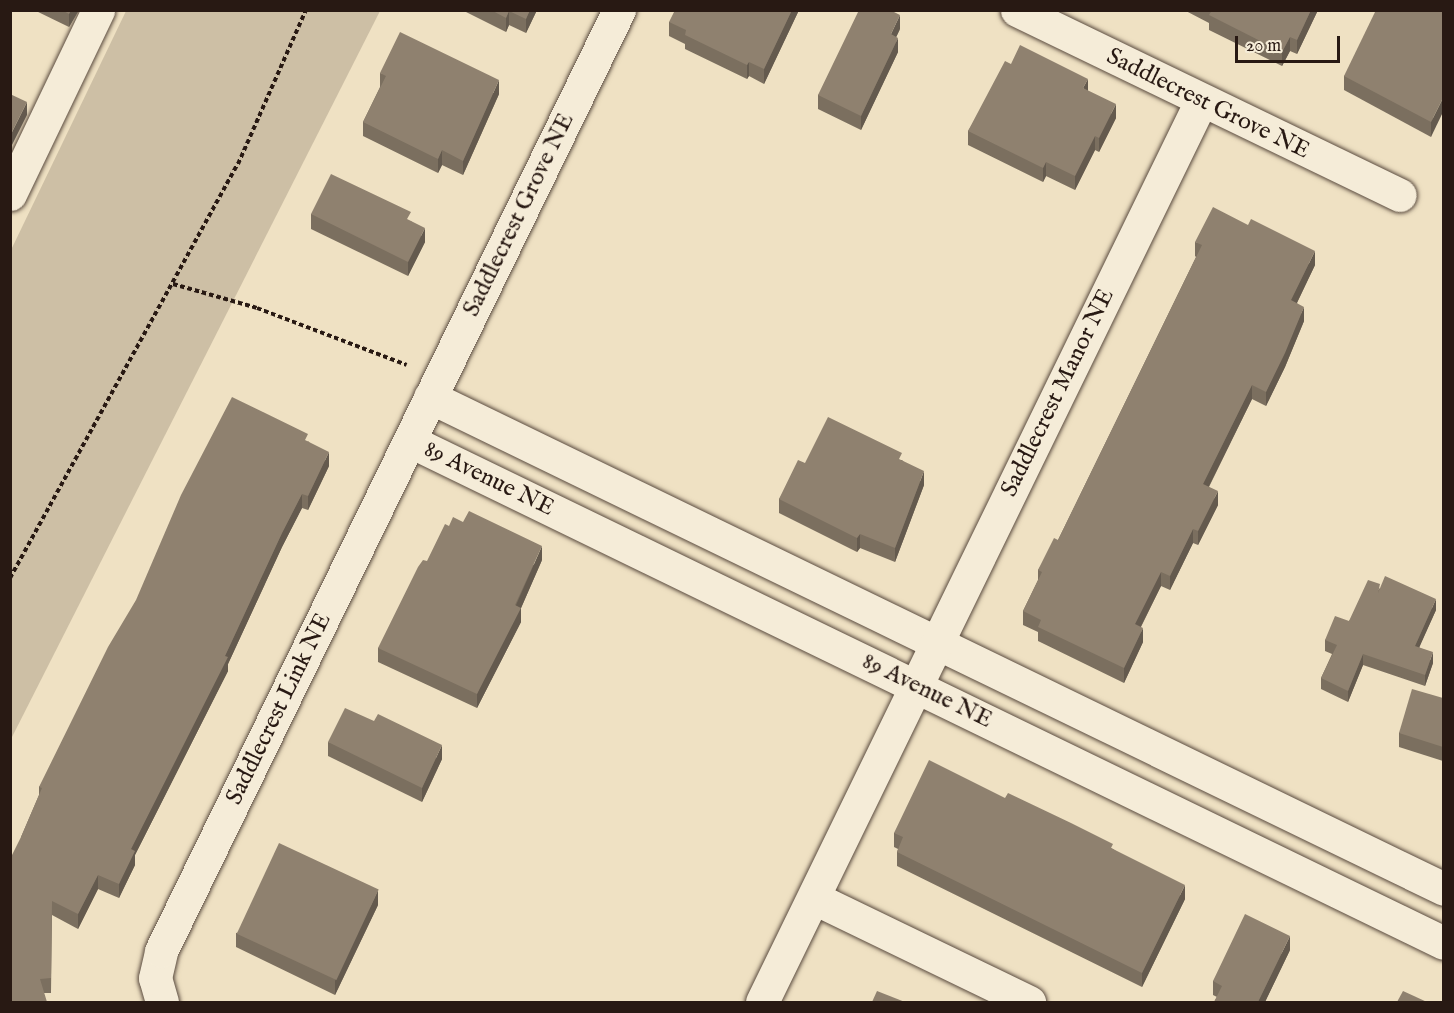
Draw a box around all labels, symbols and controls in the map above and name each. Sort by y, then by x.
scale bar [1238,24,1343,62]
text: 20 m [1246,35,1281,58]
street label: Saddlecrest Grove NE [1102,42,1314,166]
street label: Saddlecrest Grove NE [457,109,581,321]
street label: Saddlecrest Manor NE [995,284,1121,502]
street label: 89 Avenue NE [419,435,559,523]
street label: Saddlecrest Link NE [220,609,338,809]
street label: 89 Avenue NE [857,647,997,735]

